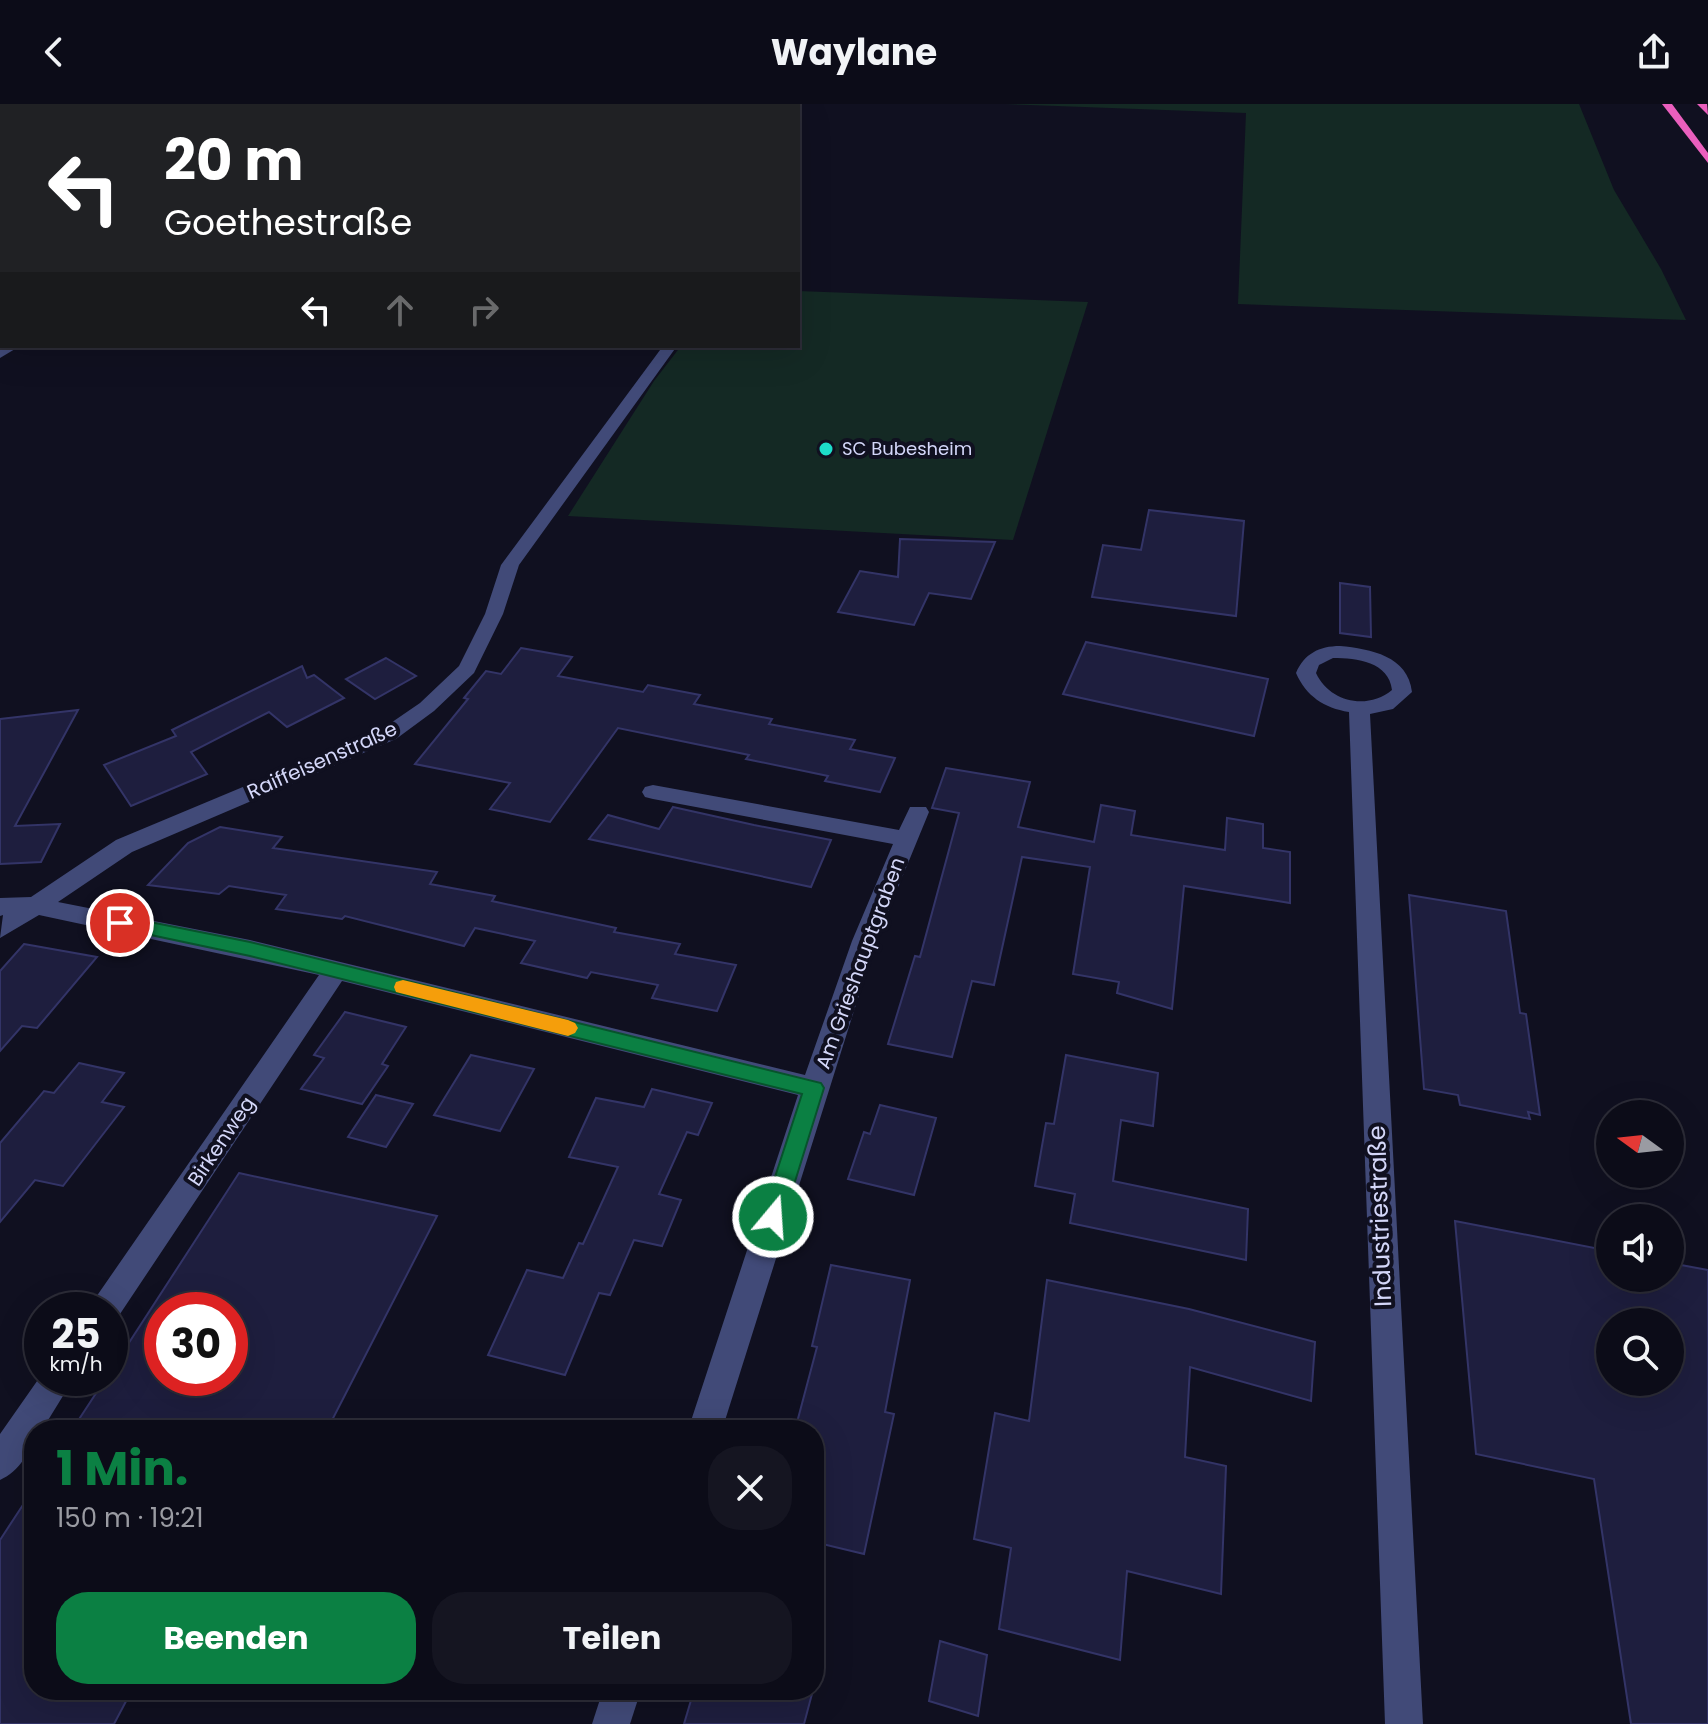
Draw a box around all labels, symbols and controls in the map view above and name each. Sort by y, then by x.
text: Waylane [771,27,937,78]
icon: back [32,30,76,74]
icon: share [1632,30,1676,74]
text: 20 m [164,121,304,200]
icon: left [32,136,136,240]
text: Goethestraße [164,197,412,248]
icon: left [294,288,338,332]
icon: ahead [378,288,422,332]
icon: right [462,288,506,332]
place label: SC Bubesheim [842,436,972,461]
marker: SC Bubesheim [817,440,835,458]
street label: Raiffeisenstraße [243,714,401,806]
street label: Am Grieshauptgraben [809,853,911,1073]
pin [86,889,154,957]
icon: arrive [98,901,142,945]
street label: Birkenweg [181,1091,261,1191]
north arrow [1596,1100,1684,1188]
map controls [1596,1100,1684,1396]
street label: Industriestraße [1360,1125,1399,1307]
position arrow [731,1175,815,1259]
button: sound [1596,1204,1684,1292]
speed limit sign: 30 [144,1292,248,1396]
text: 25 [52,1306,100,1362]
button: search [1596,1308,1684,1396]
text: km/h [49,1350,103,1378]
text: 1 Min. [56,1435,188,1502]
button: close [708,1446,792,1530]
text: 150 m · 19:21 [56,1500,204,1536]
button: Beenden [56,1592,416,1684]
button: Teilen [432,1592,792,1684]

